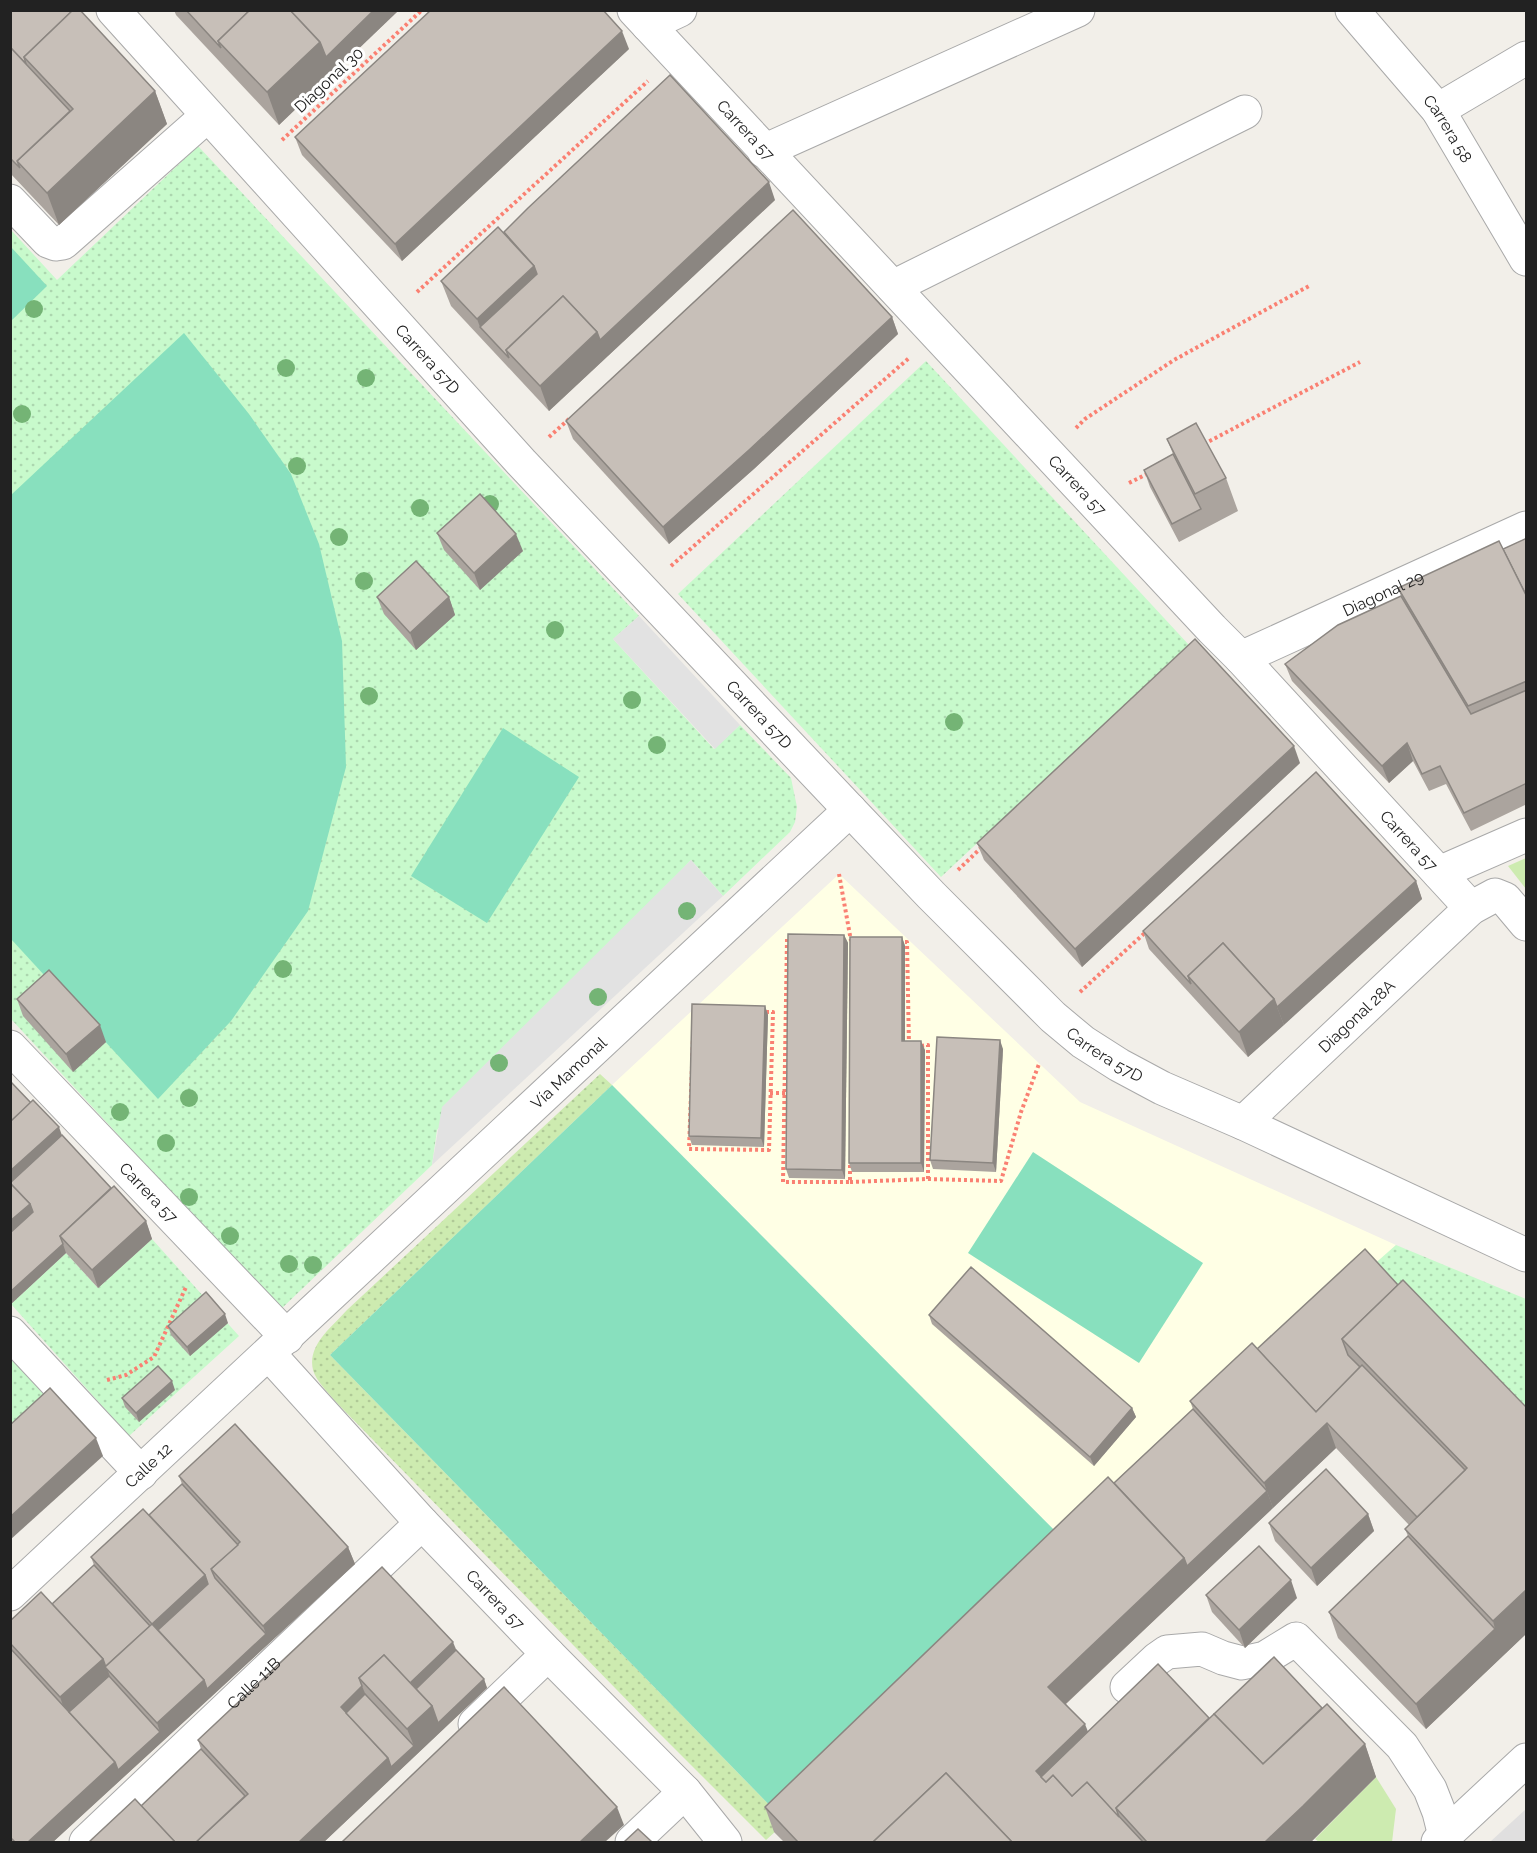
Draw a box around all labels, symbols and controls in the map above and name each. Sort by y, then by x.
street label: Diagonal 30 [291,43,367,117]
street label: Carrera 58 [1420,91,1476,166]
street label: Carrera 57 [713,96,779,164]
street label: Carrera 57D [392,320,464,398]
street label: Carrera 57 [1045,451,1111,520]
street label: Diagonal 29 [1339,567,1426,620]
street label: Carrera 57D [723,676,796,752]
street label: Carrera 57 [1376,806,1442,875]
street label: Diagonal 28A [1314,975,1399,1056]
street label: Carrera 57D [1063,1023,1146,1086]
street label: Vía Mamonal [527,1032,611,1113]
street label: Carrera 57 [116,1158,182,1227]
street label: Calle 12 [121,1439,176,1491]
street label: Carrera 57 [462,1566,529,1634]
street label: Calle 11B [223,1653,284,1713]

